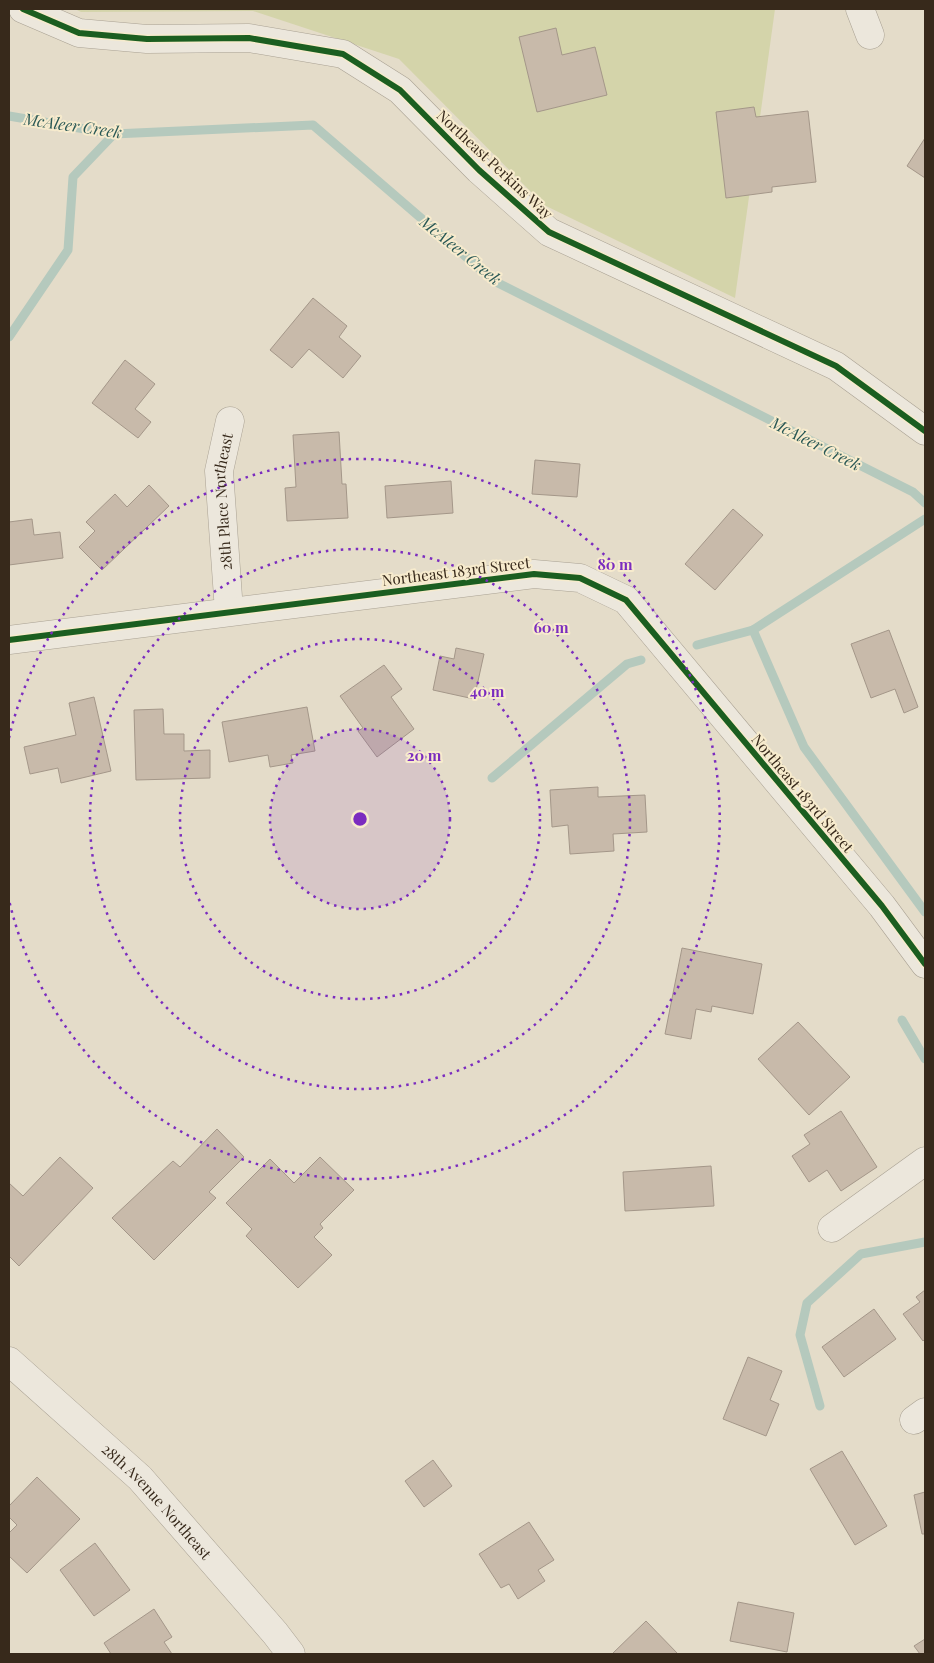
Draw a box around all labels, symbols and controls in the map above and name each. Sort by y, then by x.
street label: Northeast Perkins Way [433,105,558,223]
water label: McAleer Creek [22,108,123,142]
water label: McAleer Creek [415,210,506,289]
water label: McAleer Creek [766,411,865,475]
street label: 28th Place Northeast [209,430,237,571]
street label: Northeast 183rd Street [381,552,532,590]
text: 80 m [597,554,633,574]
text: 60 m [533,617,569,637]
text: 40 m [470,681,505,701]
street label: Northeast 183rd Street [747,730,859,857]
text: 20 m [407,745,442,765]
centre of rings [351,810,369,828]
street label: 28th Avenue Northeast [98,1439,217,1564]

